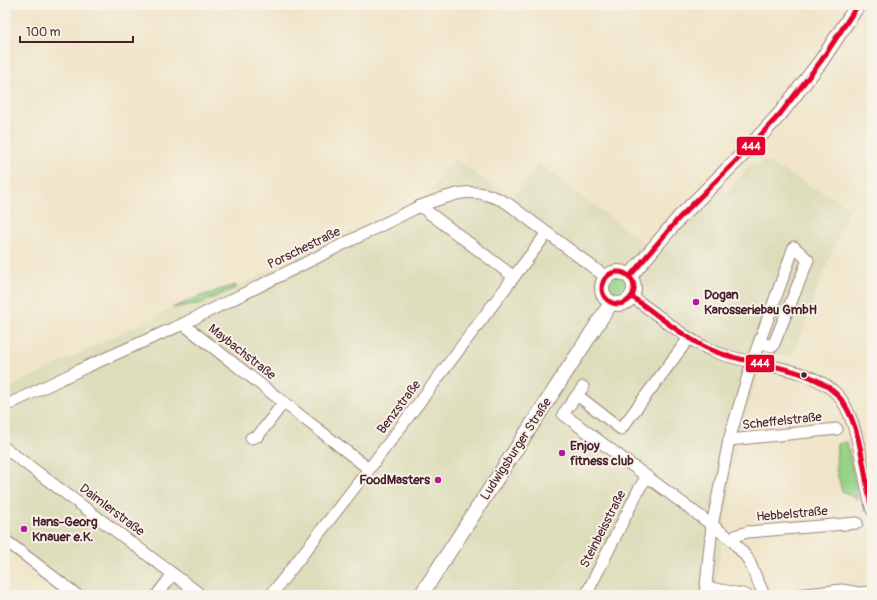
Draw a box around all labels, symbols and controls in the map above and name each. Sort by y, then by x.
scale bar [20,18,133,44]
text: 100 m [26,25,61,40]
line badge: 444 [736,136,766,156]
text: 444 [740,140,761,153]
street label: Porschestraße [265,223,344,272]
place label: Dogan Karosseriebau GmbH [704,287,817,318]
marker: Dogan Karosseriebau GmbH [691,297,701,307]
street label: Maybachstraße [205,321,279,384]
line badge: 444 [745,354,775,373]
text: 444 [749,357,770,370]
unlabelled marker [799,370,809,380]
street label: Benzstraße [374,377,425,437]
street label: Ludwigsburger Straße [477,394,555,503]
street label: Scheffelstraße [741,409,823,433]
place label: Enjoy fitness club [570,438,634,469]
marker: Enjoy fitness club [557,448,567,458]
place label: FoodMasters [359,472,430,488]
marker: FoodMasters [433,475,443,485]
street label: Daimlerstraße [76,480,148,540]
street label: Steinbeisstraße [577,487,630,570]
street label: Hebbelstraße [756,503,829,525]
place label: Hans-Georg Knauer e.K. [32,514,98,545]
marker: Hans-Georg Knauer e.K. [19,524,29,534]

